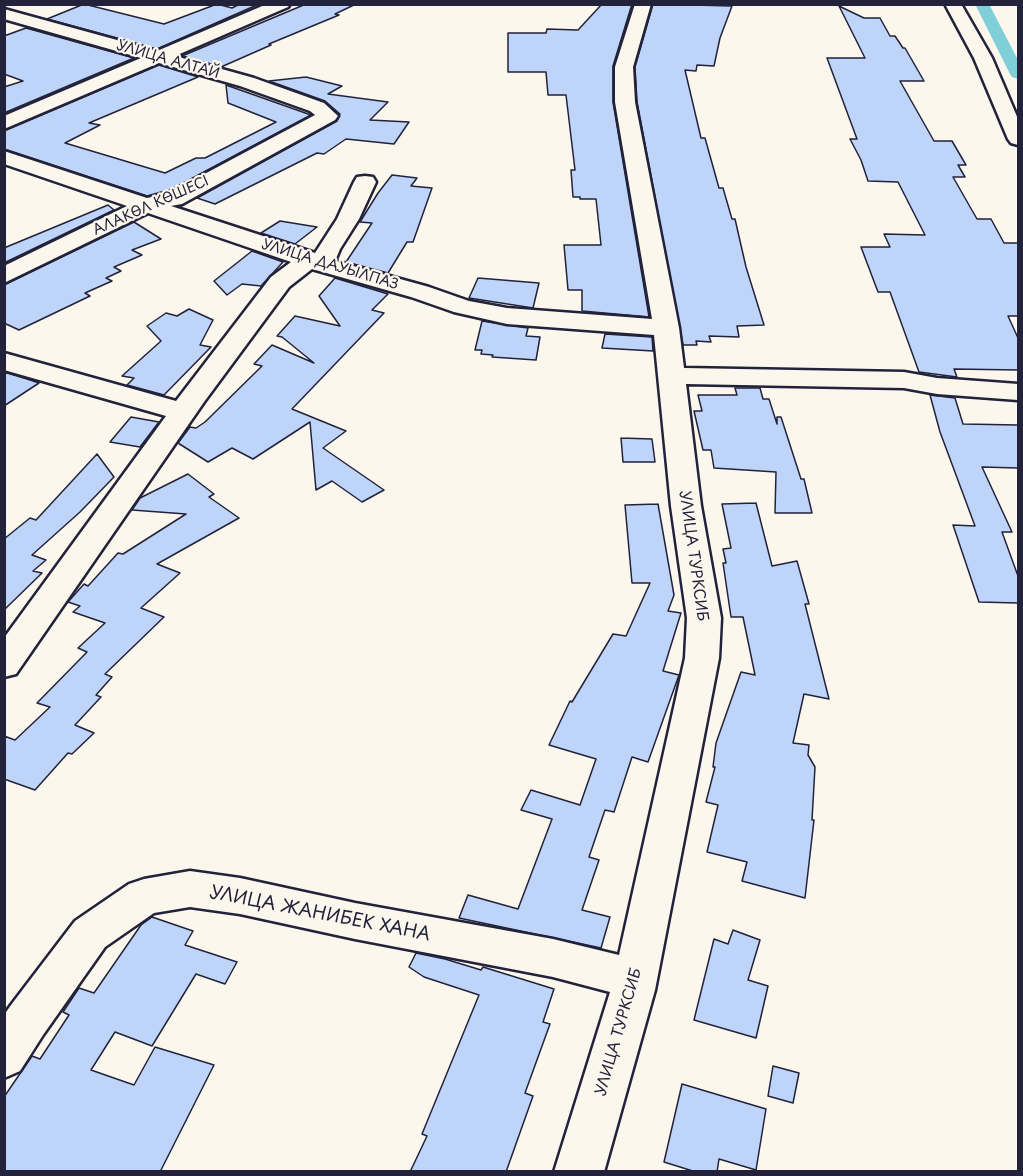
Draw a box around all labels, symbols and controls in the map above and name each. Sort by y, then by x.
street label: УЛИЦА АЛТАЙ [115,37,221,83]
street label: АЛАКӨЛ КӨШЕСІ [91,173,211,239]
street label: УЛИЦА ДАУЫЛПАЗ [260,236,400,294]
street label: УЛИЦА ТУРКСИБ [675,490,711,622]
street label: УЛИЦА ЖАНИБЕК ХАНА [208,882,432,946]
street label: УЛИЦА ТУРКСИБ [592,966,646,1098]

